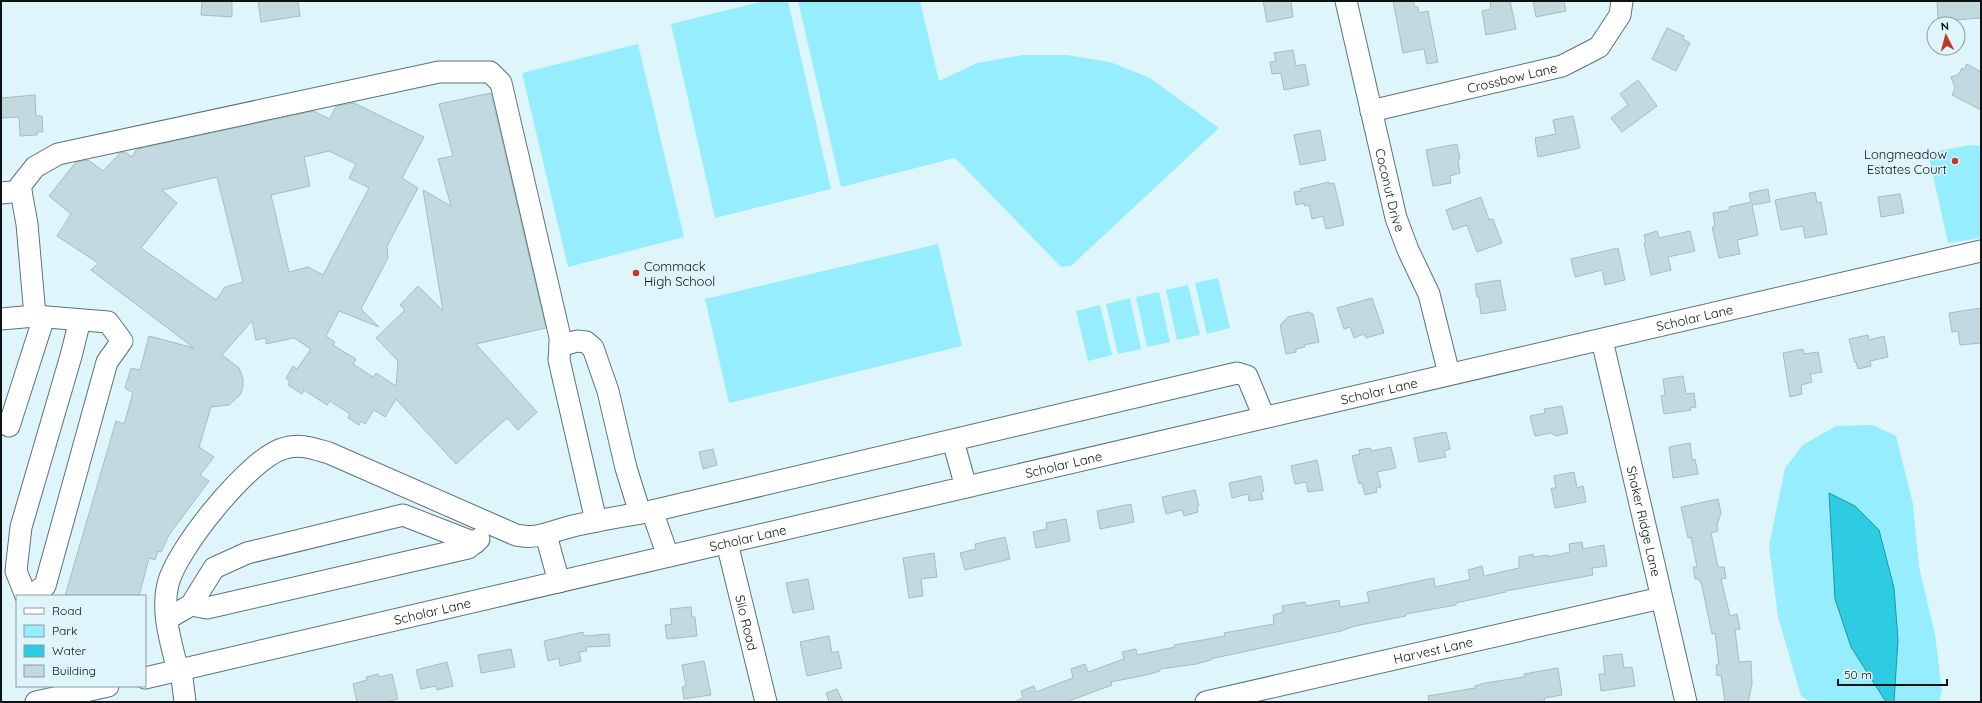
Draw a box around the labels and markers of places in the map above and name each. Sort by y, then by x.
place label: Longmeadow Estates Court [1864,146,1947,177]
marker: Longmeadow Estates Court [1950,156,1960,166]
place label: Commack High School [644,258,715,289]
marker: Commack High School [631,268,641,278]

